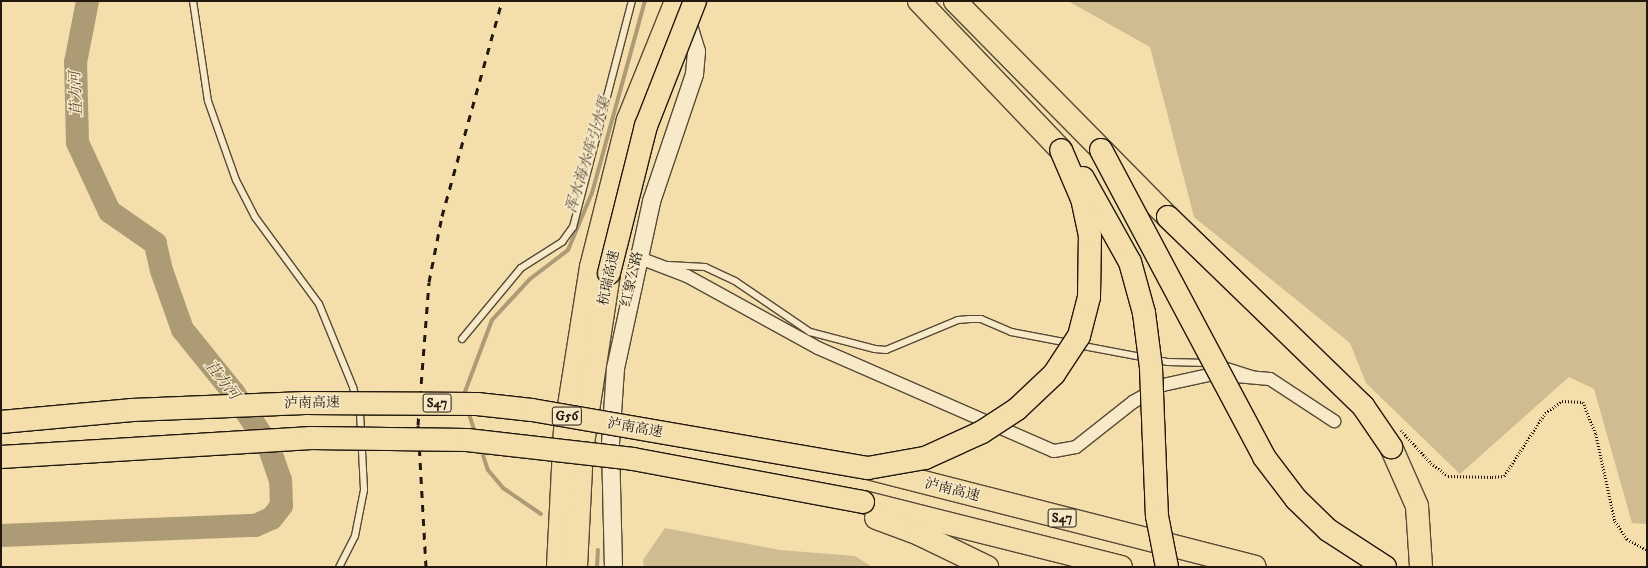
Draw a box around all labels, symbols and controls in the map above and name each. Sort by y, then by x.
water label: 苴力河 [66,71,86,117]
water label: 浑水海水库引水渠 [562,95,614,215]
street label: 杭瑞高速 [595,249,623,307]
street label: 红象公路 [618,250,646,308]
water label: 苴力河 [201,357,243,403]
road number: S47 [422,392,452,414]
street label: 泸南高速 [284,394,340,412]
road number: G56 [551,405,583,427]
street label: 泸南高速 [606,415,664,441]
street label: 泸南高速 [923,475,981,505]
road number: S47 [1047,507,1077,529]

